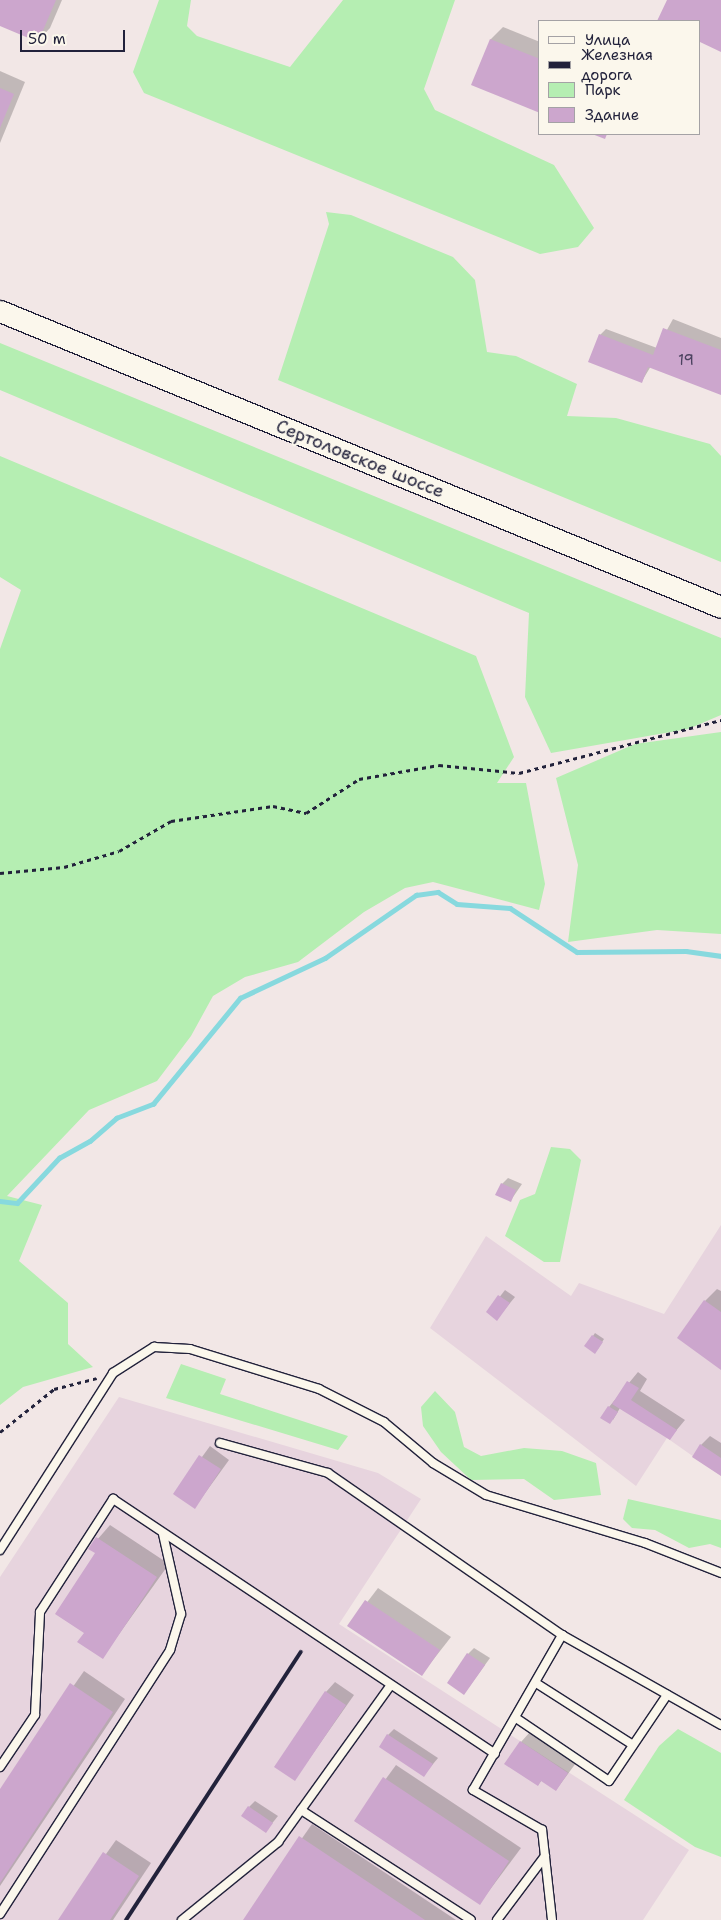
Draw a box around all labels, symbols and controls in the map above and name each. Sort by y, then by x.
scale bar [22,20,128,52]
legend [538,20,701,135]
text: 50 m [28,29,66,49]
text: Улица [585,30,630,50]
text: Железная дорога [581,45,653,85]
text: Парк [585,80,621,100]
text: Здание [585,105,639,125]
house number: 19 [678,352,694,370]
street label: Сертоловское шоссе [273,415,447,503]

